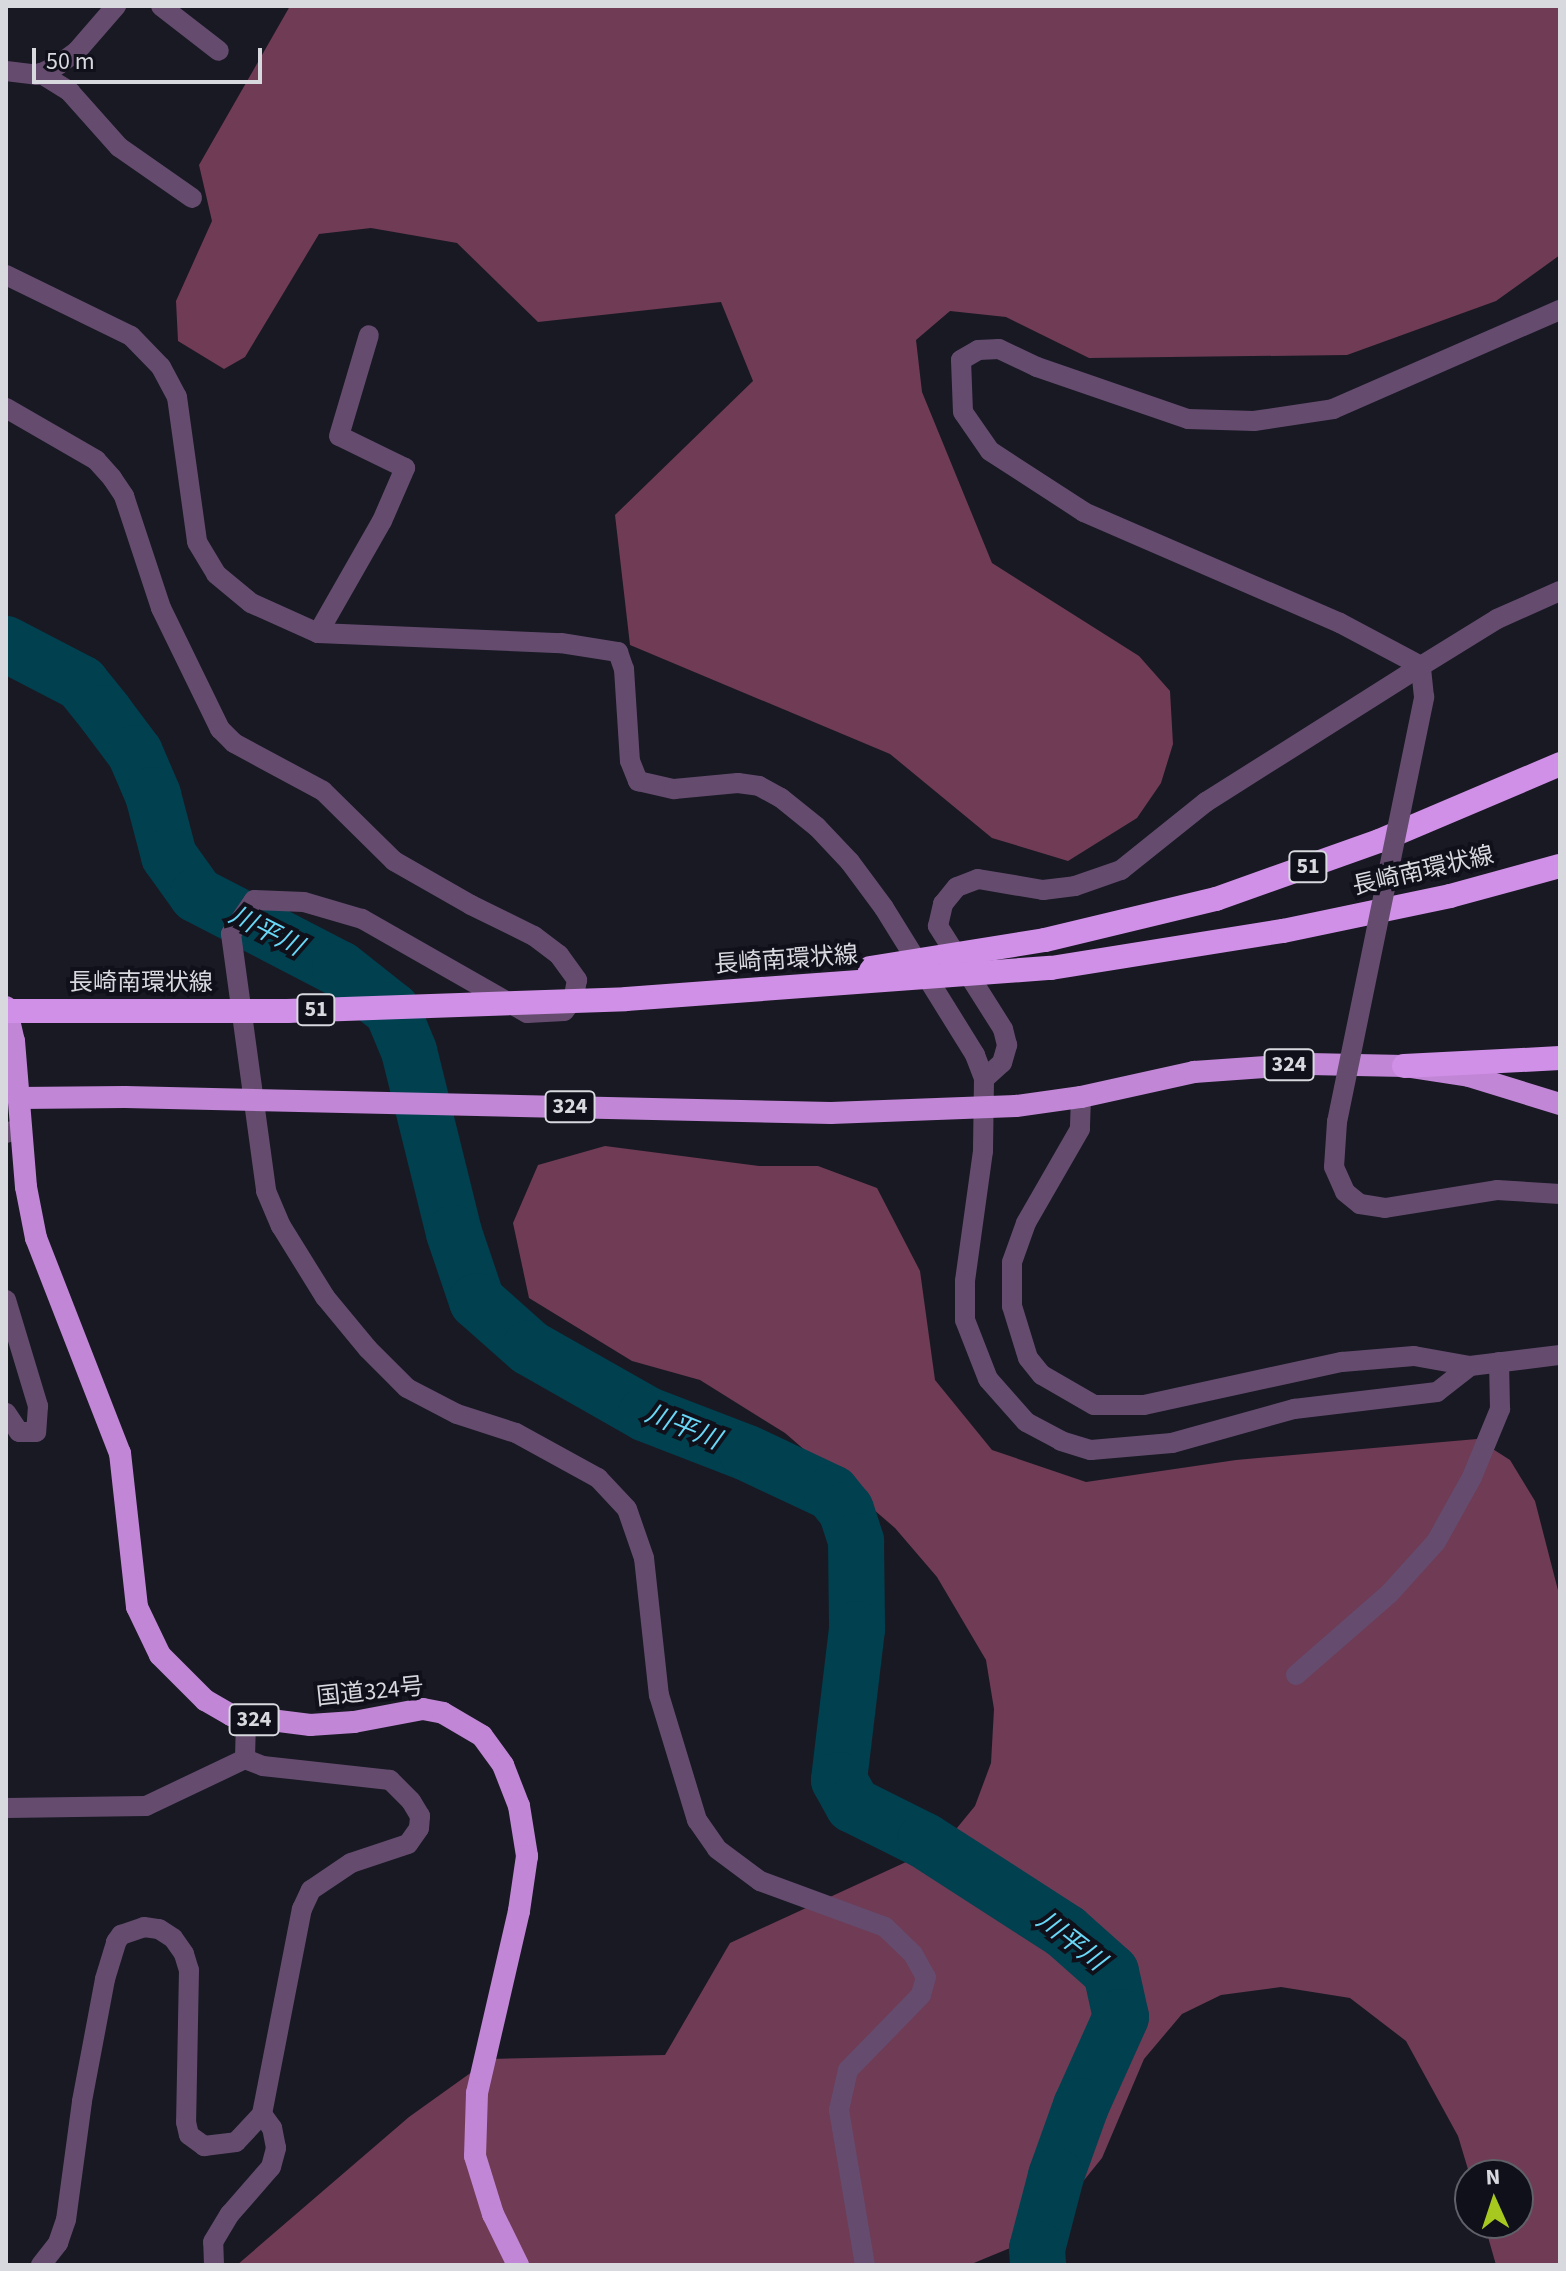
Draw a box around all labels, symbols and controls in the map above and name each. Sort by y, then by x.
scale bar [36,32,266,82]
text: 50 m [46,44,95,79]
street label: 長崎南環状線 [1350,841,1496,901]
road number: 51 [1288,849,1328,885]
water label: 川平川 [224,899,308,963]
street label: 長崎南環状線 [713,941,859,979]
street label: 長崎南環状線 [69,969,213,997]
road number: 51 [296,992,336,1028]
road number: 324 [1263,1047,1315,1083]
road number: 324 [544,1089,596,1125]
water label: 川平川 [641,1398,725,1456]
street label: 国道324号 [315,1672,425,1712]
road number: 324 [228,1702,280,1738]
water label: 川平川 [1031,1905,1111,1977]
north arrow [1454,2159,1534,2239]
text: N [1485,2161,1501,2193]

